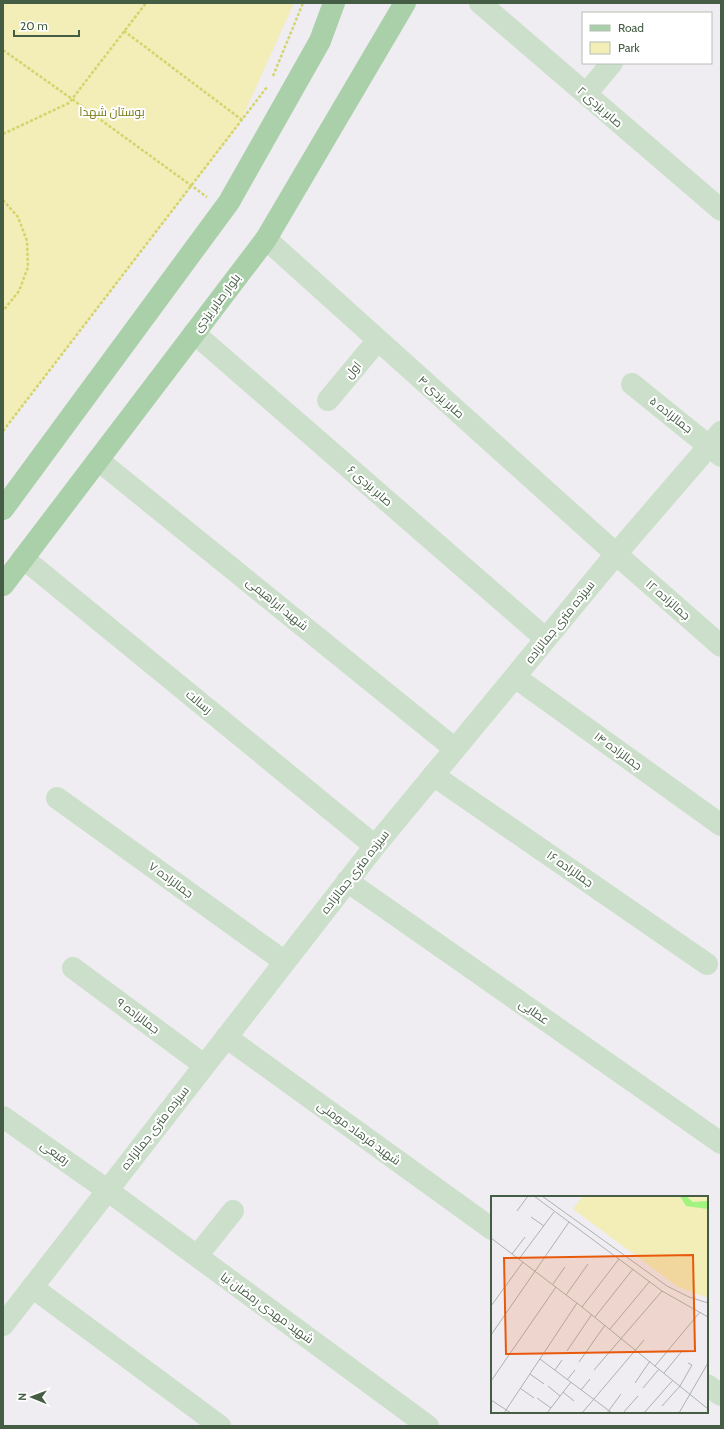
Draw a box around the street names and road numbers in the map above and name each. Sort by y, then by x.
street label: صابر یزدی ۲ [575,83,626,130]
street label: بلوار صابر یزدی [190,271,243,335]
street label: اول [341,358,364,381]
street label: صابر یزدی ۴ [415,372,467,421]
street label: جمالزاده ۵ [647,393,696,436]
street label: صابر یزدی ۶ [345,462,396,509]
street label: شهید ابراهیمی [243,574,311,633]
street label: جمالزاده ۱۲ [643,576,694,623]
street label: سیزده متری جمالزاده [522,577,598,666]
street label: رسالت [183,686,216,717]
street label: جمالزاده ۱۴ [591,728,645,773]
street label: سیزده متری جمالزاده [317,827,392,917]
street label: جمالزاده ۱۶ [544,847,596,890]
street label: جمالزاده ۷ [146,858,197,901]
street label: جمالزاده ۹ [114,995,163,1037]
street label: عطایی [516,996,552,1027]
street label: سیزده متری جمالزاده [117,1083,192,1173]
street label: شهید فرهاد مومنی [315,1097,404,1168]
street label: رفیعی [38,1137,73,1168]
street label: شهید مهدی رمضان نیا [218,1269,317,1347]

